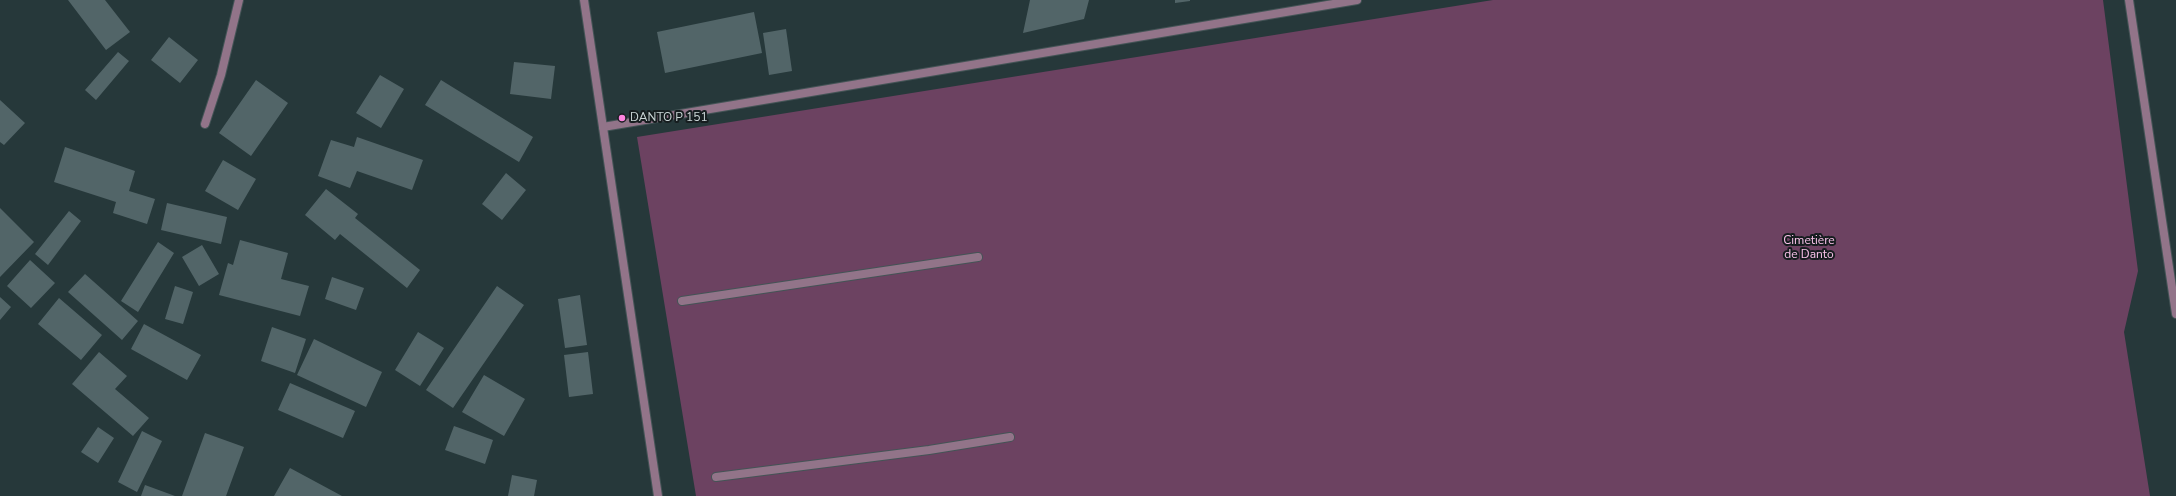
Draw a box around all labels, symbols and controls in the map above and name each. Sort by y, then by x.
place label: DANTO P 151 [630,111,708,125]
marker: DANTO P 151 [617,113,627,123]
park label: Cimetière de Danto [1783,234,1835,262]

